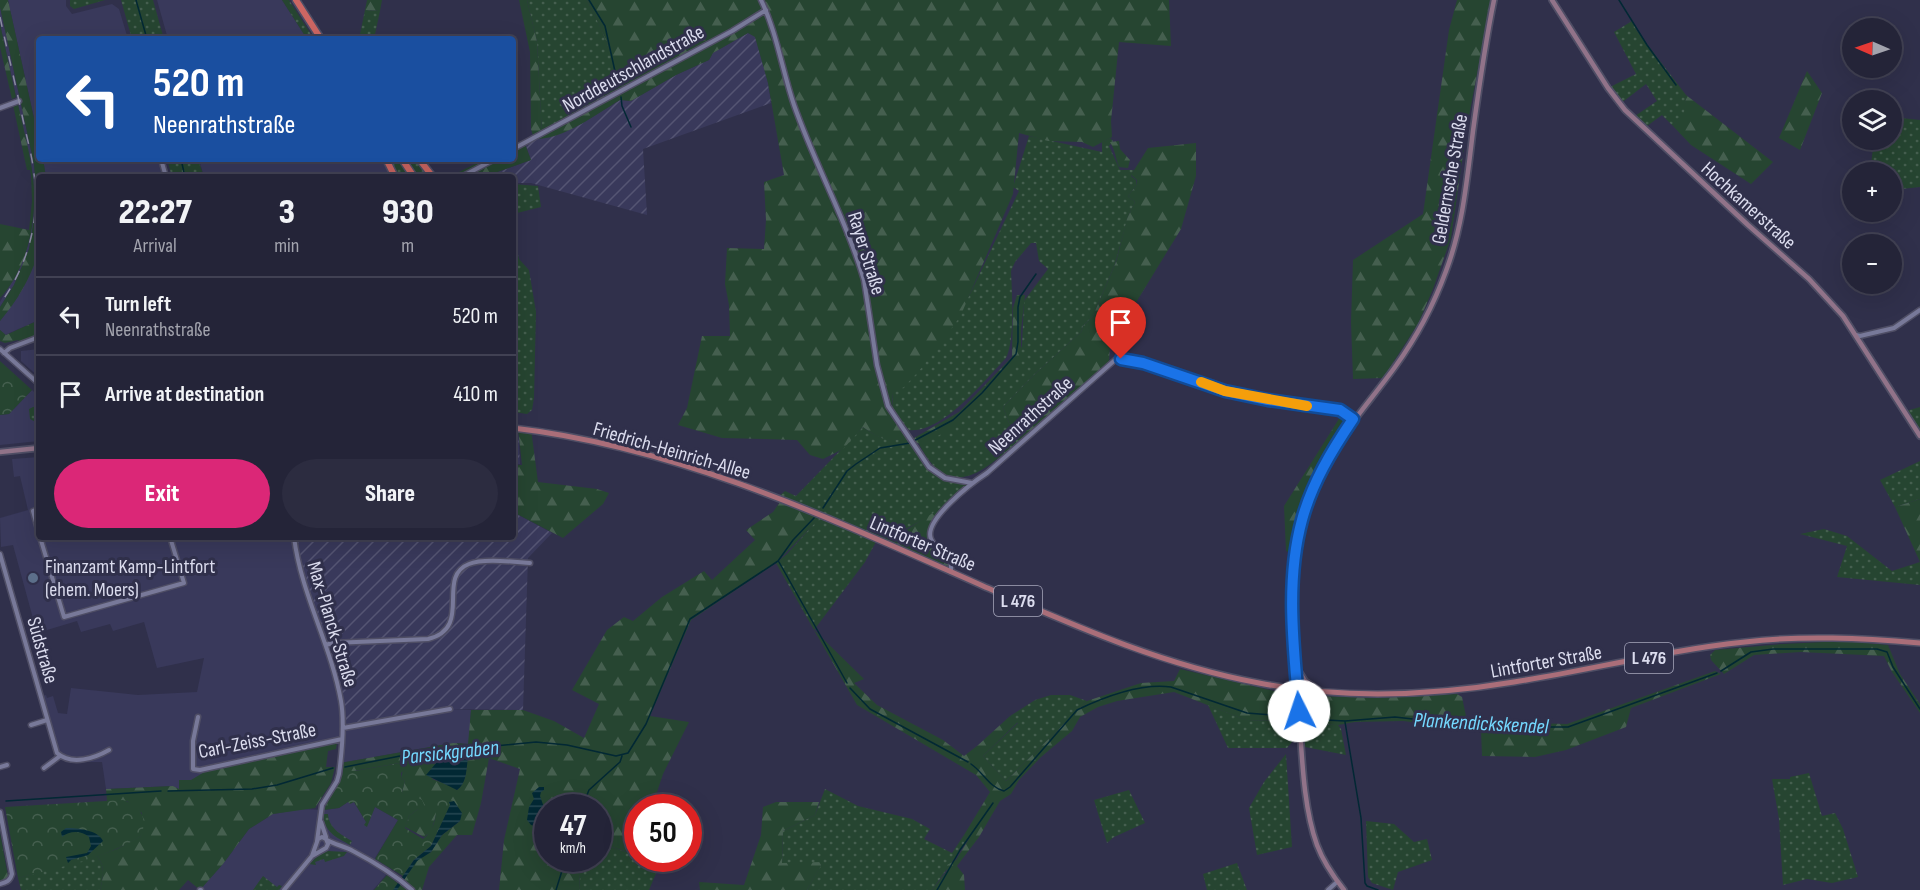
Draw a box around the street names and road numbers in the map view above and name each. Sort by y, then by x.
street label: Norddeutschlandstraße [559,20,708,118]
street label: Geldernsche Straße [1427,112,1473,246]
street label: Hochkamerstraße [1696,157,1801,255]
street label: Rayer Straße [842,209,890,298]
street label: Neenrathstraße [983,372,1078,460]
street label: Friedrich-Heinrich-Allee [590,417,753,485]
street label: Lintforter Straße [866,511,979,577]
street label: Max-Planck-Straße [302,559,363,690]
road number: L 476 [994,586,1042,616]
street label: Südstraße [21,614,63,686]
street label: Lintforter Straße [1489,640,1604,684]
road number: L 476 [1625,643,1673,673]
street label: Carl-Zeiss-Straße [196,718,318,764]

